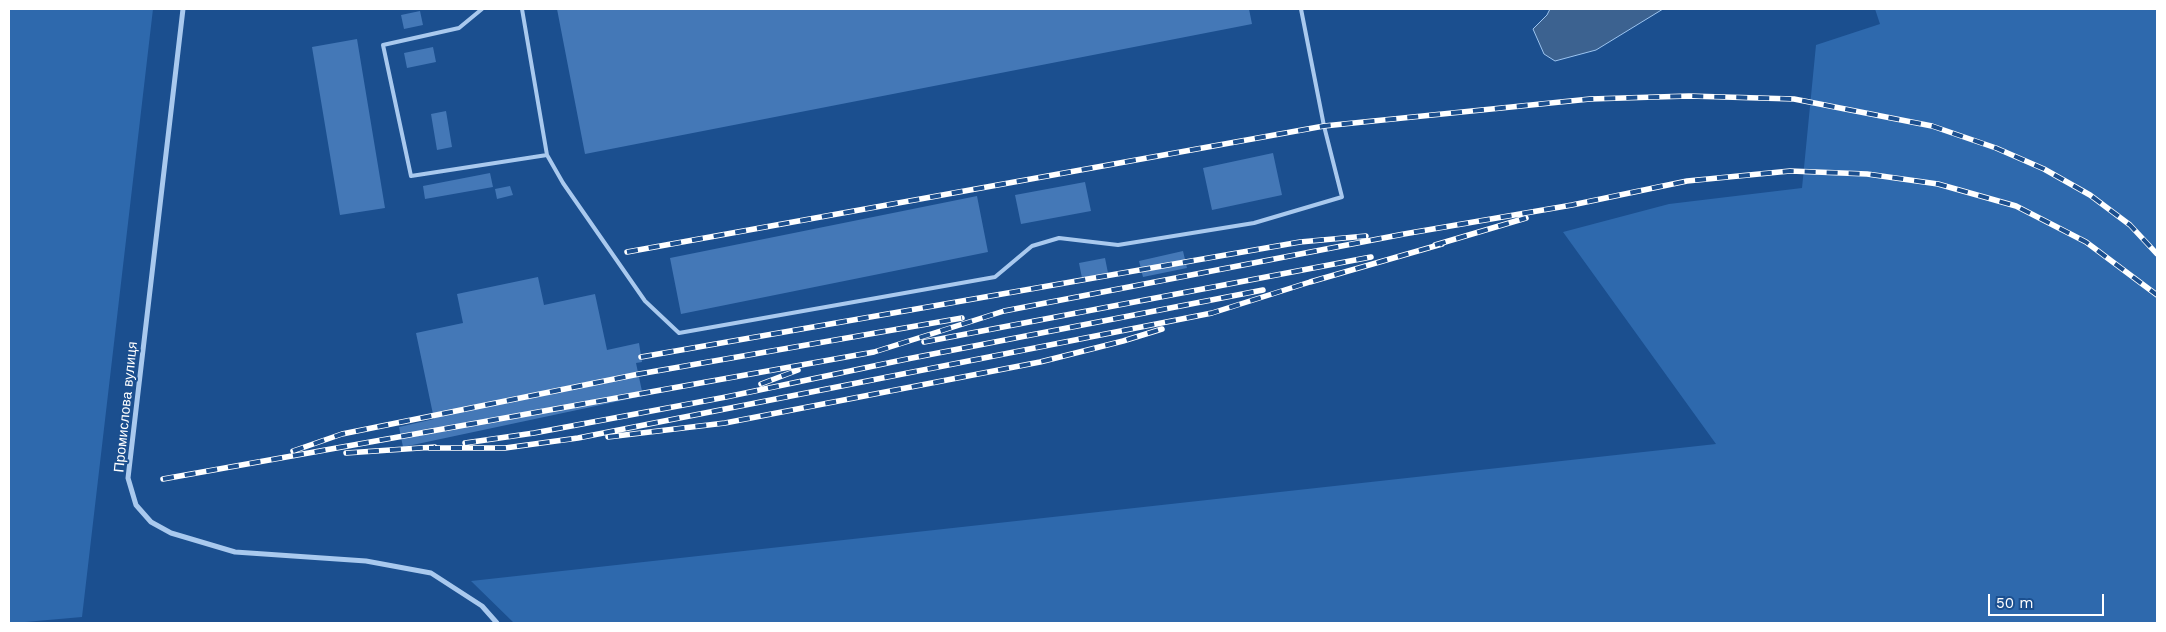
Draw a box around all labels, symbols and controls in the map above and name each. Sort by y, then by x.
street label: Промислова вулиця [111,341,141,473]
scale bar [1991,584,2107,616]
text: 50 m [1996,594,2033,612]

